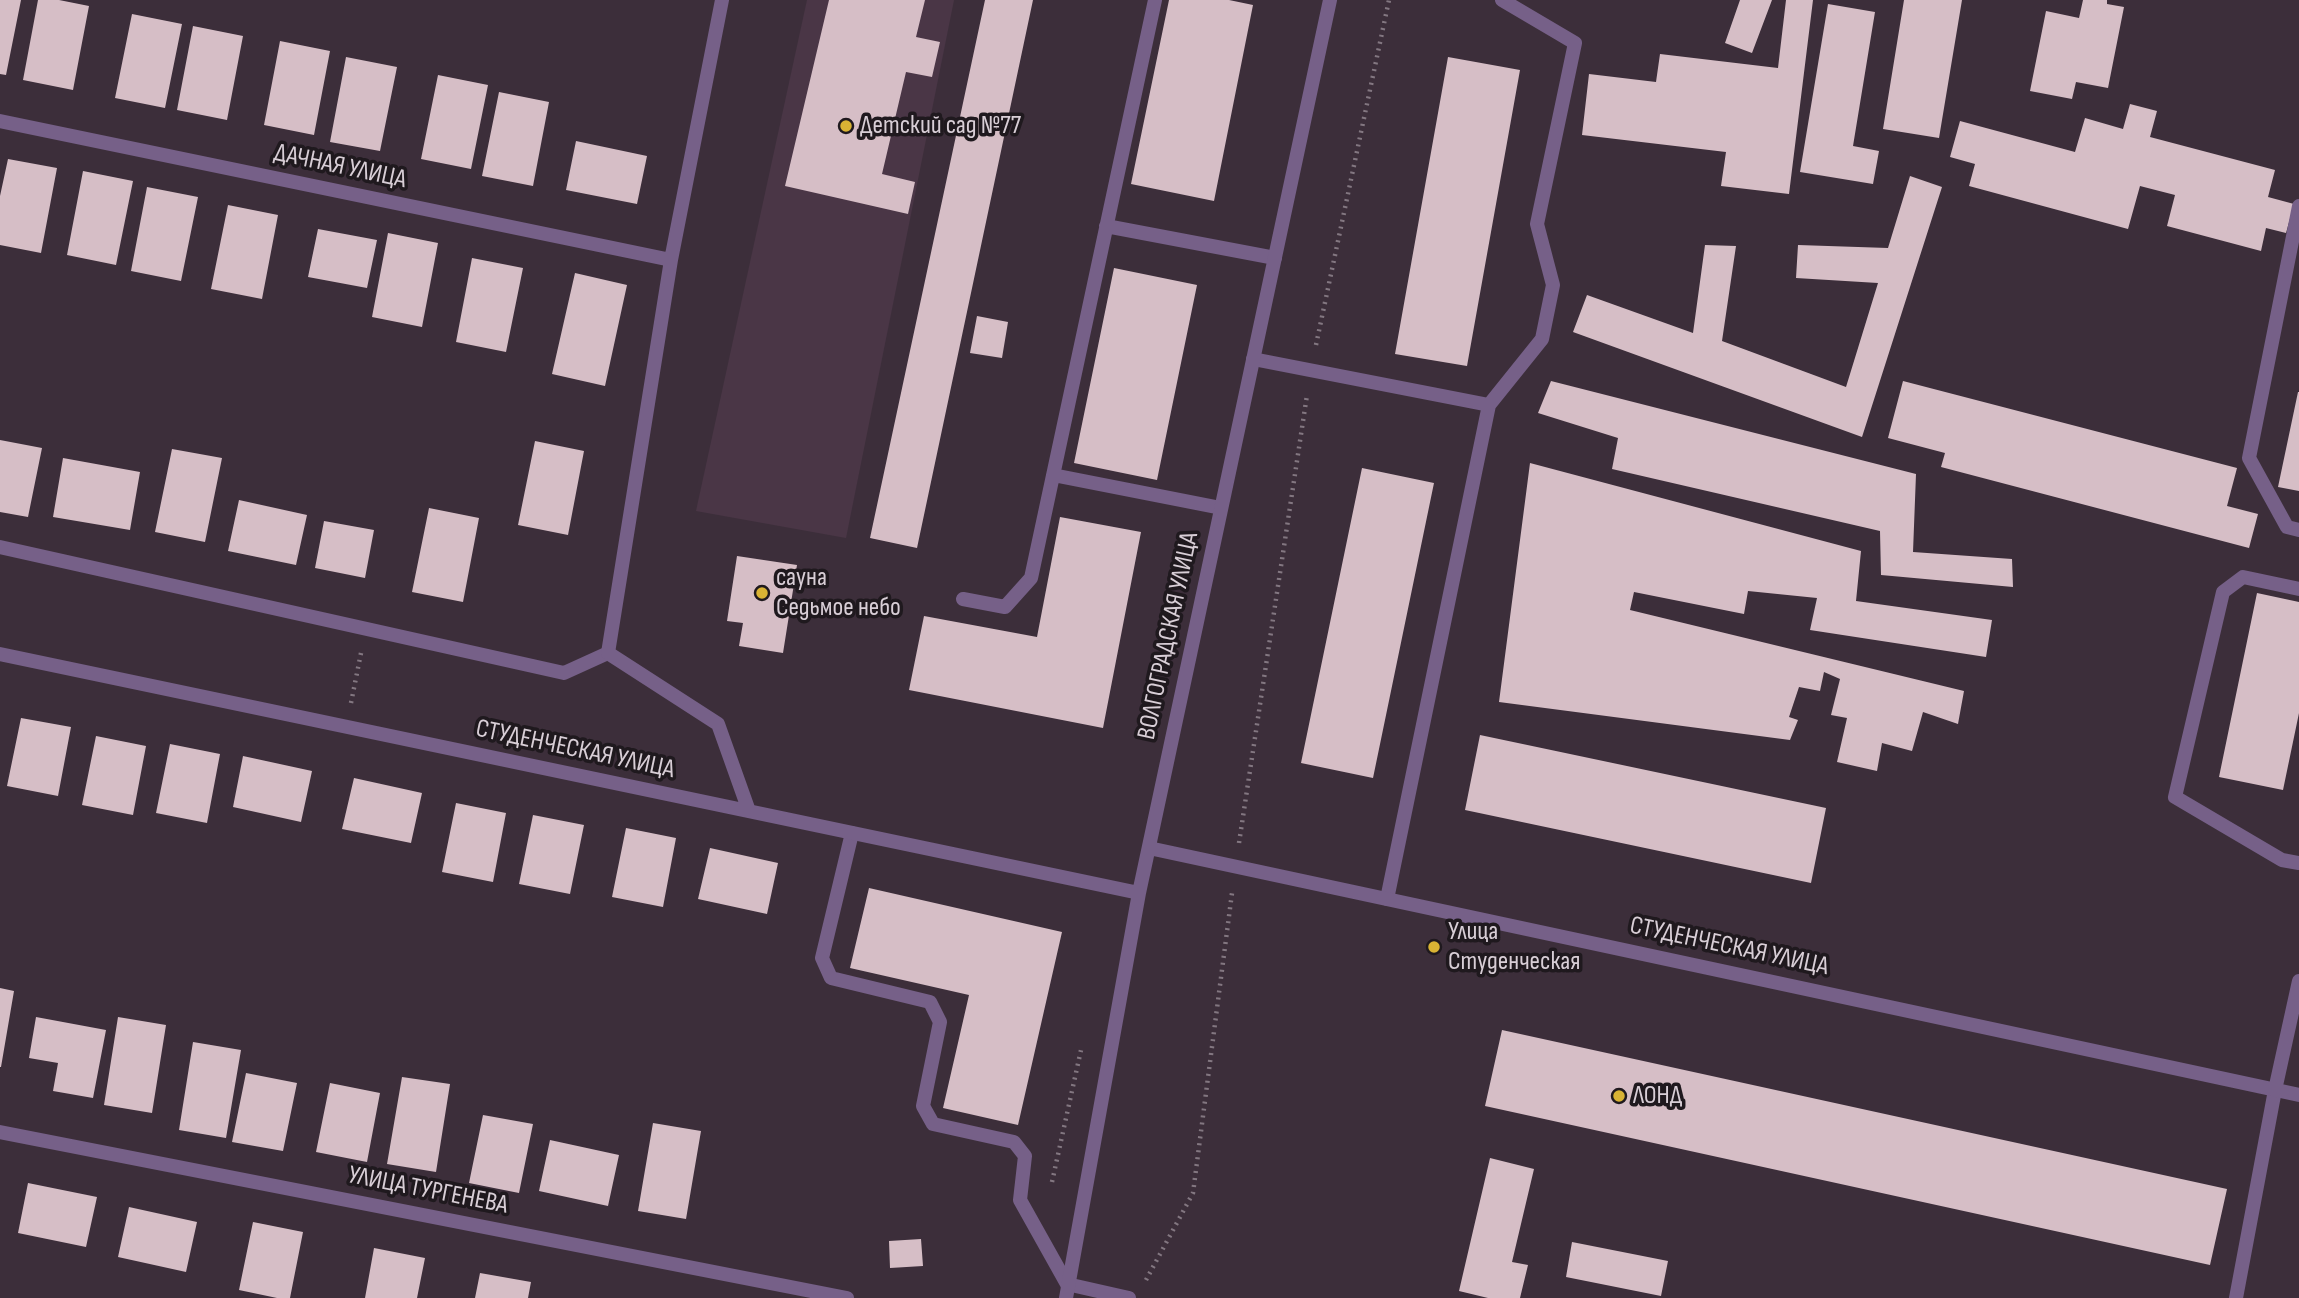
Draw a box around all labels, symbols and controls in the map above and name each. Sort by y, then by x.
place label: Детский сад №77 [860,110,1021,142]
marker: Детский сад №77 [838,118,854,134]
street label: ДАЧНАЯ УЛИЦА [271,138,409,196]
street label: ВОЛГОГРАДСКАЯ УЛИЦА [1132,529,1206,743]
place label: сауна Седьмое небо [776,562,901,624]
marker: сауна Седьмое небо [754,585,770,601]
street label: СТУДЕНЧЕСКАЯ УЛИЦА [473,714,677,786]
street label: СТУДЕНЧЕСКАЯ УЛИЦА [1627,911,1831,983]
place label: Улица Студенческая [1448,916,1580,978]
marker: Улица Студенческая [1426,939,1442,955]
place label: ЛОНД [1633,1080,1682,1112]
marker: ЛОНД [1611,1088,1627,1104]
street label: УЛИЦА ТУРГЕНЕВА [346,1160,510,1222]

